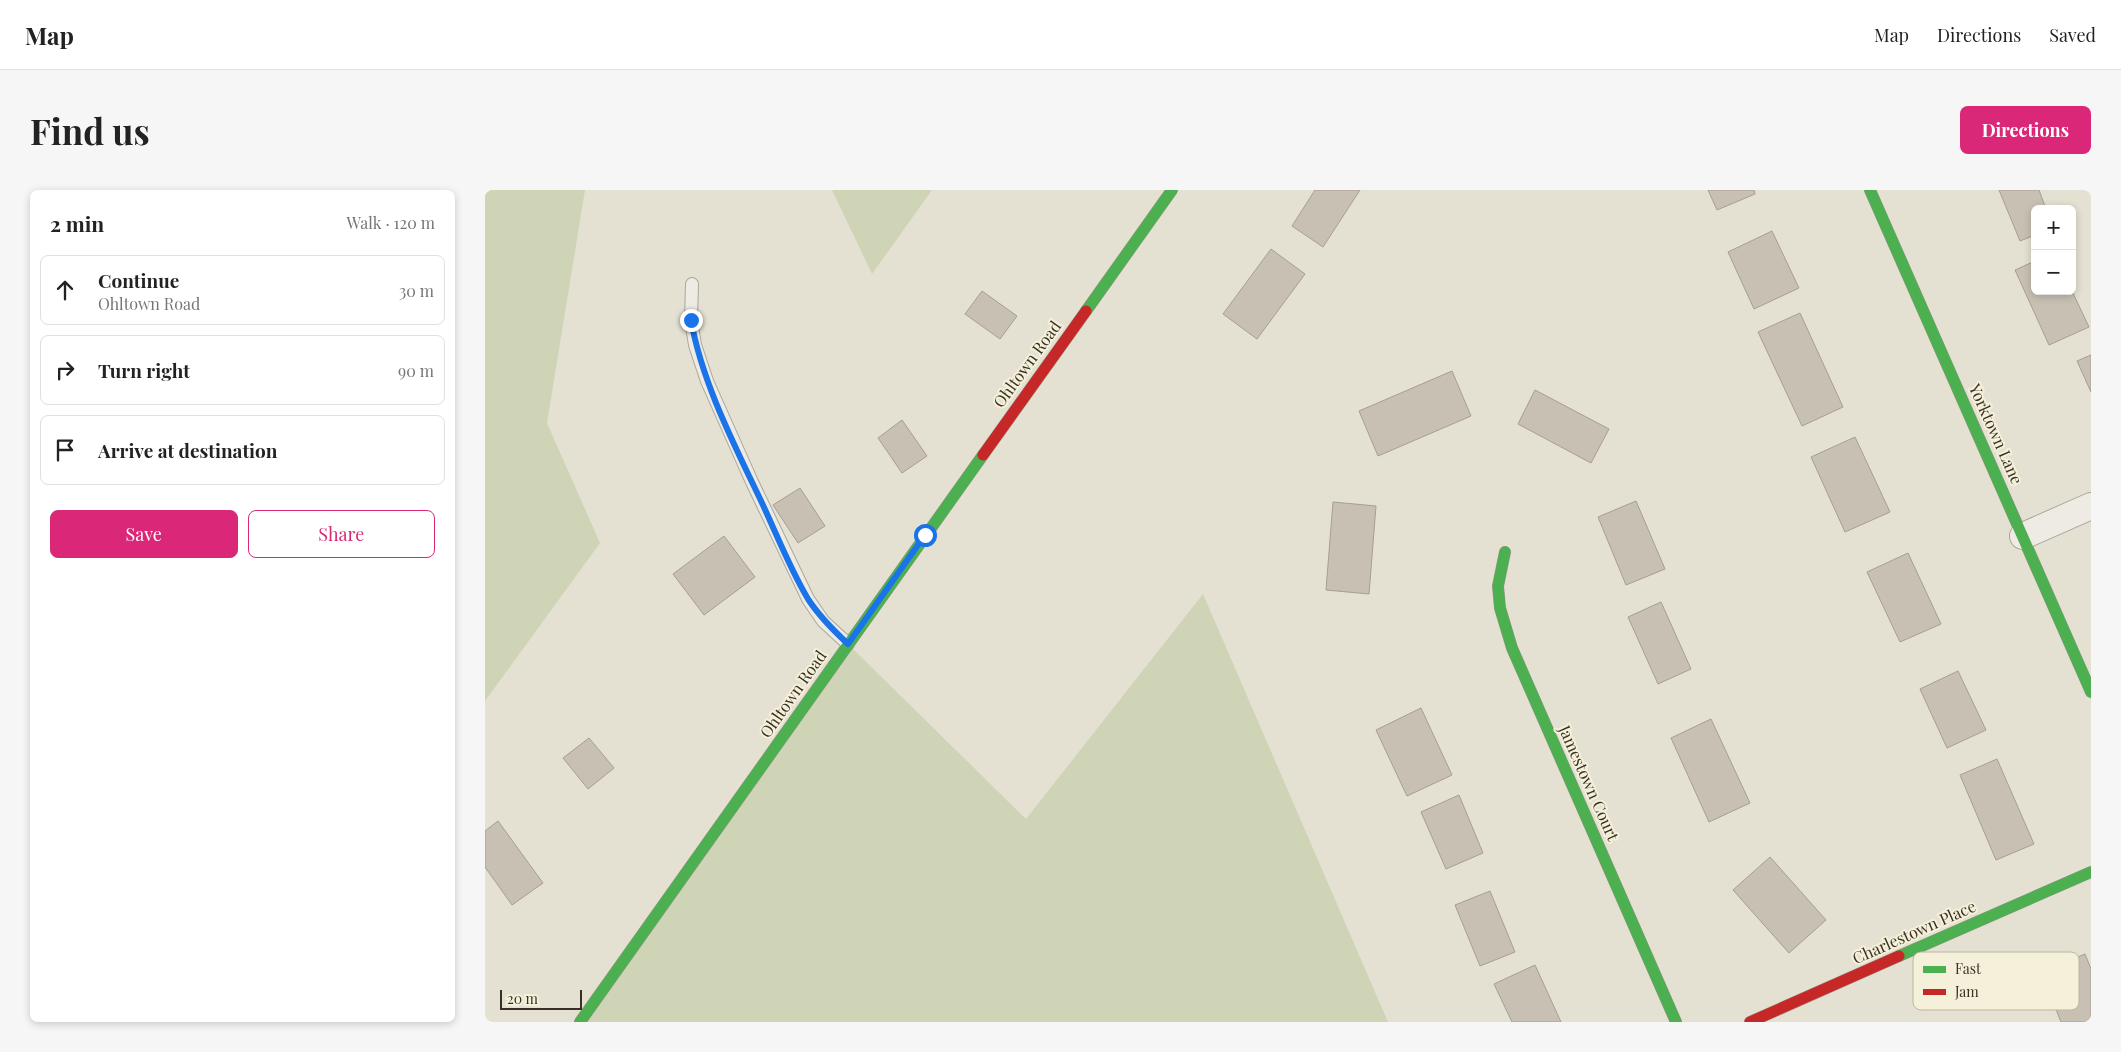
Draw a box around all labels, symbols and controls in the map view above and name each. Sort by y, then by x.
text: Map [25,19,74,51]
text: Map [1874,23,1909,47]
text: Directions [1937,23,2021,47]
text: Saved [2049,23,2096,47]
button: Directions [1960,106,2091,154]
text: Find us [30,107,150,154]
map controls [2031,205,2076,295]
button: + [2031,205,2076,250]
text: 2 min [50,209,104,237]
text: Walk · 120 m [347,212,435,233]
button: − [2031,250,2076,295]
text: Continue [98,267,179,293]
icon: ahead [51,276,79,304]
text: 30 m [399,280,434,301]
text: Ohltown Road [98,293,200,314]
route end [680,309,703,332]
street label: Ohltown Road [988,316,1065,411]
icon: right [51,356,79,384]
text: Turn right [98,357,190,383]
text: 90 m [398,360,434,381]
street label: Yorktown Lane [1965,379,2028,487]
icon: arrive [51,436,79,464]
text: Arrive at destination [98,437,278,463]
button: Save [50,510,238,558]
button: Share [248,510,435,558]
route start [914,524,937,547]
street label: Ohltown Road [755,646,831,742]
street label: Jamestown Court [1554,721,1624,844]
street label: Charlestown Place [1849,895,1979,968]
legend [1913,952,2079,1010]
text: Fast [1955,959,1982,978]
text: Jam [1954,982,1979,1001]
scale bar [500,987,583,1010]
text: 20 m [507,989,538,1008]

